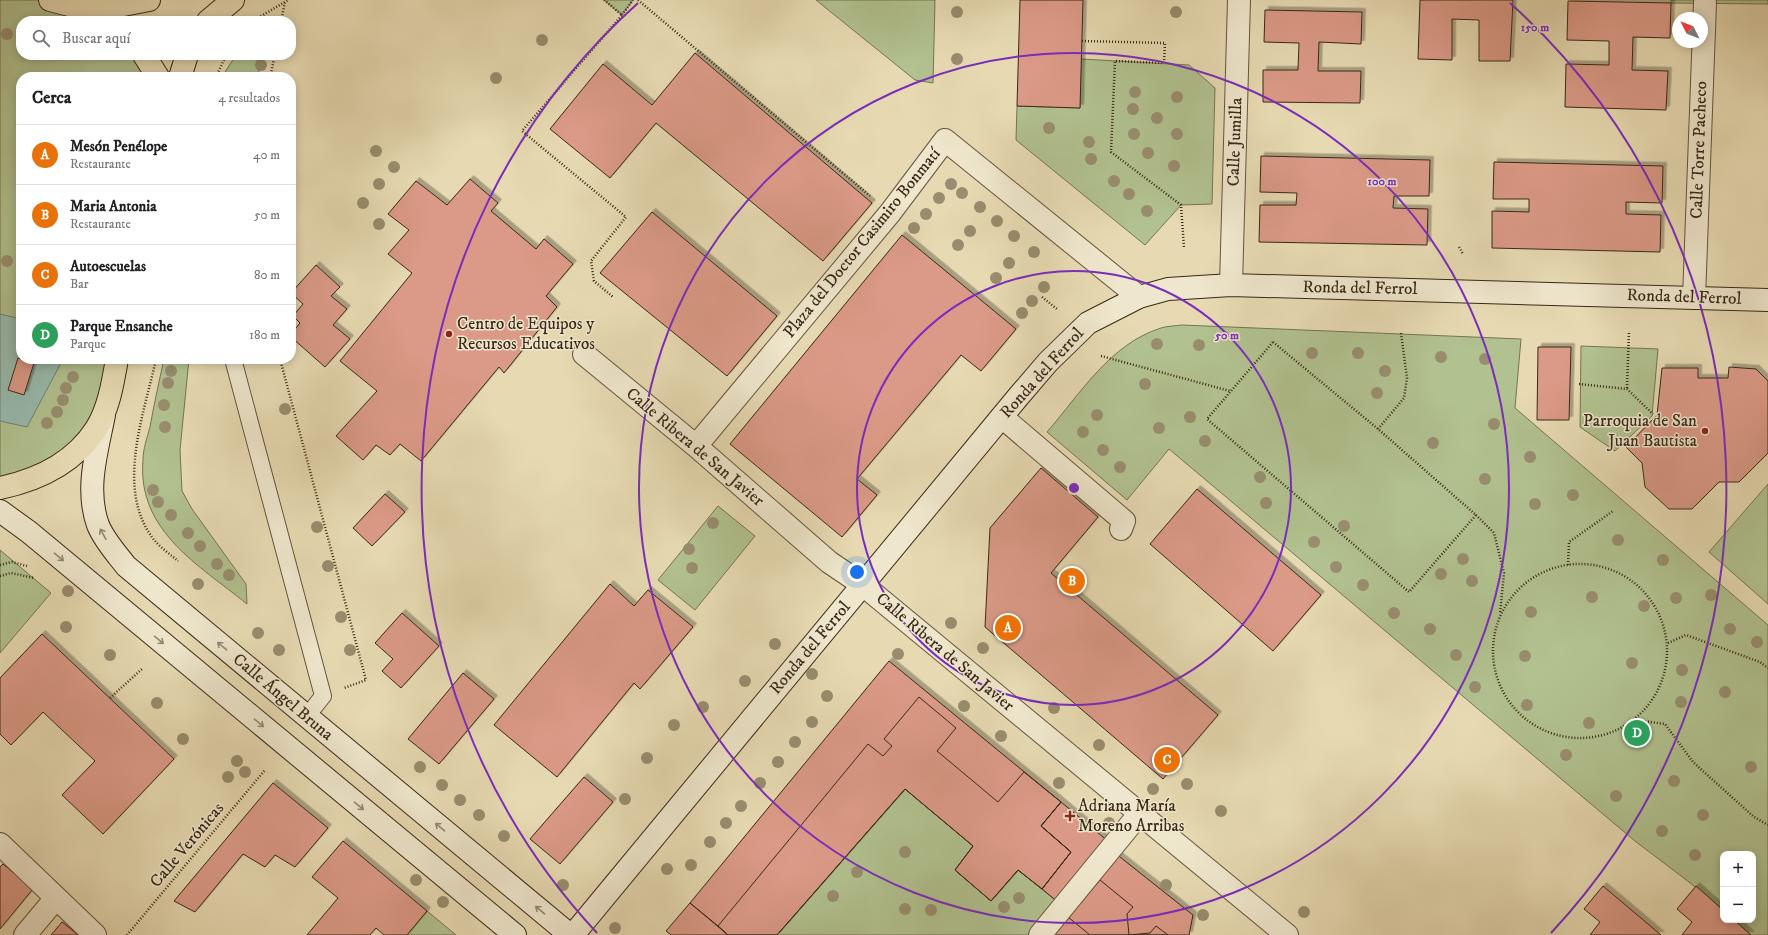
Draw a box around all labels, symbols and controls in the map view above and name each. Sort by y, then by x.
north arrow [1672,12,1708,48]
search box [16,16,296,60]
text: 150 m [1521,20,1549,35]
icon: search [30,27,52,49]
text: Buscar aquí [62,29,130,48]
street label: Calle Torre Pacheco [1686,81,1712,219]
text: Cerca [32,87,71,109]
text: 4 resultados [218,90,280,106]
street label: Calle Jumilla [1222,97,1248,187]
text: Mesón Penélope [70,137,167,156]
street label: Plaza del Doctor Casimiro Bonmatí [778,142,947,342]
text: A [41,147,49,163]
text: 40 m [253,147,280,163]
text: Restaurante [70,156,131,172]
text: 100 m [1368,174,1396,189]
text: Maria Antonia [70,197,157,216]
text: B [41,207,49,223]
text: 50 m [254,207,280,223]
text: Restaurante [70,216,131,232]
text: Autoescuelas [70,257,146,276]
text: C [41,267,49,283]
text: 80 m [254,267,280,283]
text: Bar [70,276,89,292]
street label: Ronda del Ferrol [1302,276,1418,300]
street label: Ronda del Ferrol [1626,284,1742,310]
place label: Centro de Equipos y Recursos Educativos [457,313,595,355]
text: Parque Ensanche [70,317,173,336]
street label: Ronda del Ferrol [995,323,1089,423]
text: D [40,327,50,343]
text: 180 m [249,327,280,343]
text: 50 m [1214,328,1239,343]
marker: Centro de Equipos y Recursos Educativos [444,329,454,339]
text: Parque [70,336,106,352]
street label: Calle Ribera de San Javier [621,383,769,512]
place label: Parroquia de San Juan Bautista [1583,410,1698,452]
marker: Parroquia de San Juan Bautista [1700,426,1710,436]
centre of rings [1067,481,1081,495]
one-way arrow [99,528,107,540]
one-way arrow [54,552,64,561]
your location [847,562,867,582]
pin: B [1059,566,1085,596]
street label: Calle Ribera de San Javier [871,588,1019,717]
street label: Ronda del Ferrol [765,597,855,699]
pin: A [995,613,1021,643]
one-way arrow [154,635,165,644]
one-way arrow [216,641,227,650]
street label: Calle Ángel Bruna [228,648,339,746]
one-way arrow [254,718,265,727]
pin: D [1624,718,1650,748]
pin: C [1154,745,1180,775]
place label: Adriana María Moreno Arribas [1078,795,1185,837]
street label: Calle Verónicas [145,798,229,892]
one-way arrow [354,801,365,810]
marker: Adriana María Moreno Arribas [1065,811,1075,821]
one-way arrow [435,823,446,832]
map controls [1720,851,1756,923]
button: + [1720,851,1756,887]
button: − [1720,887,1756,923]
one-way arrow [535,906,546,915]

